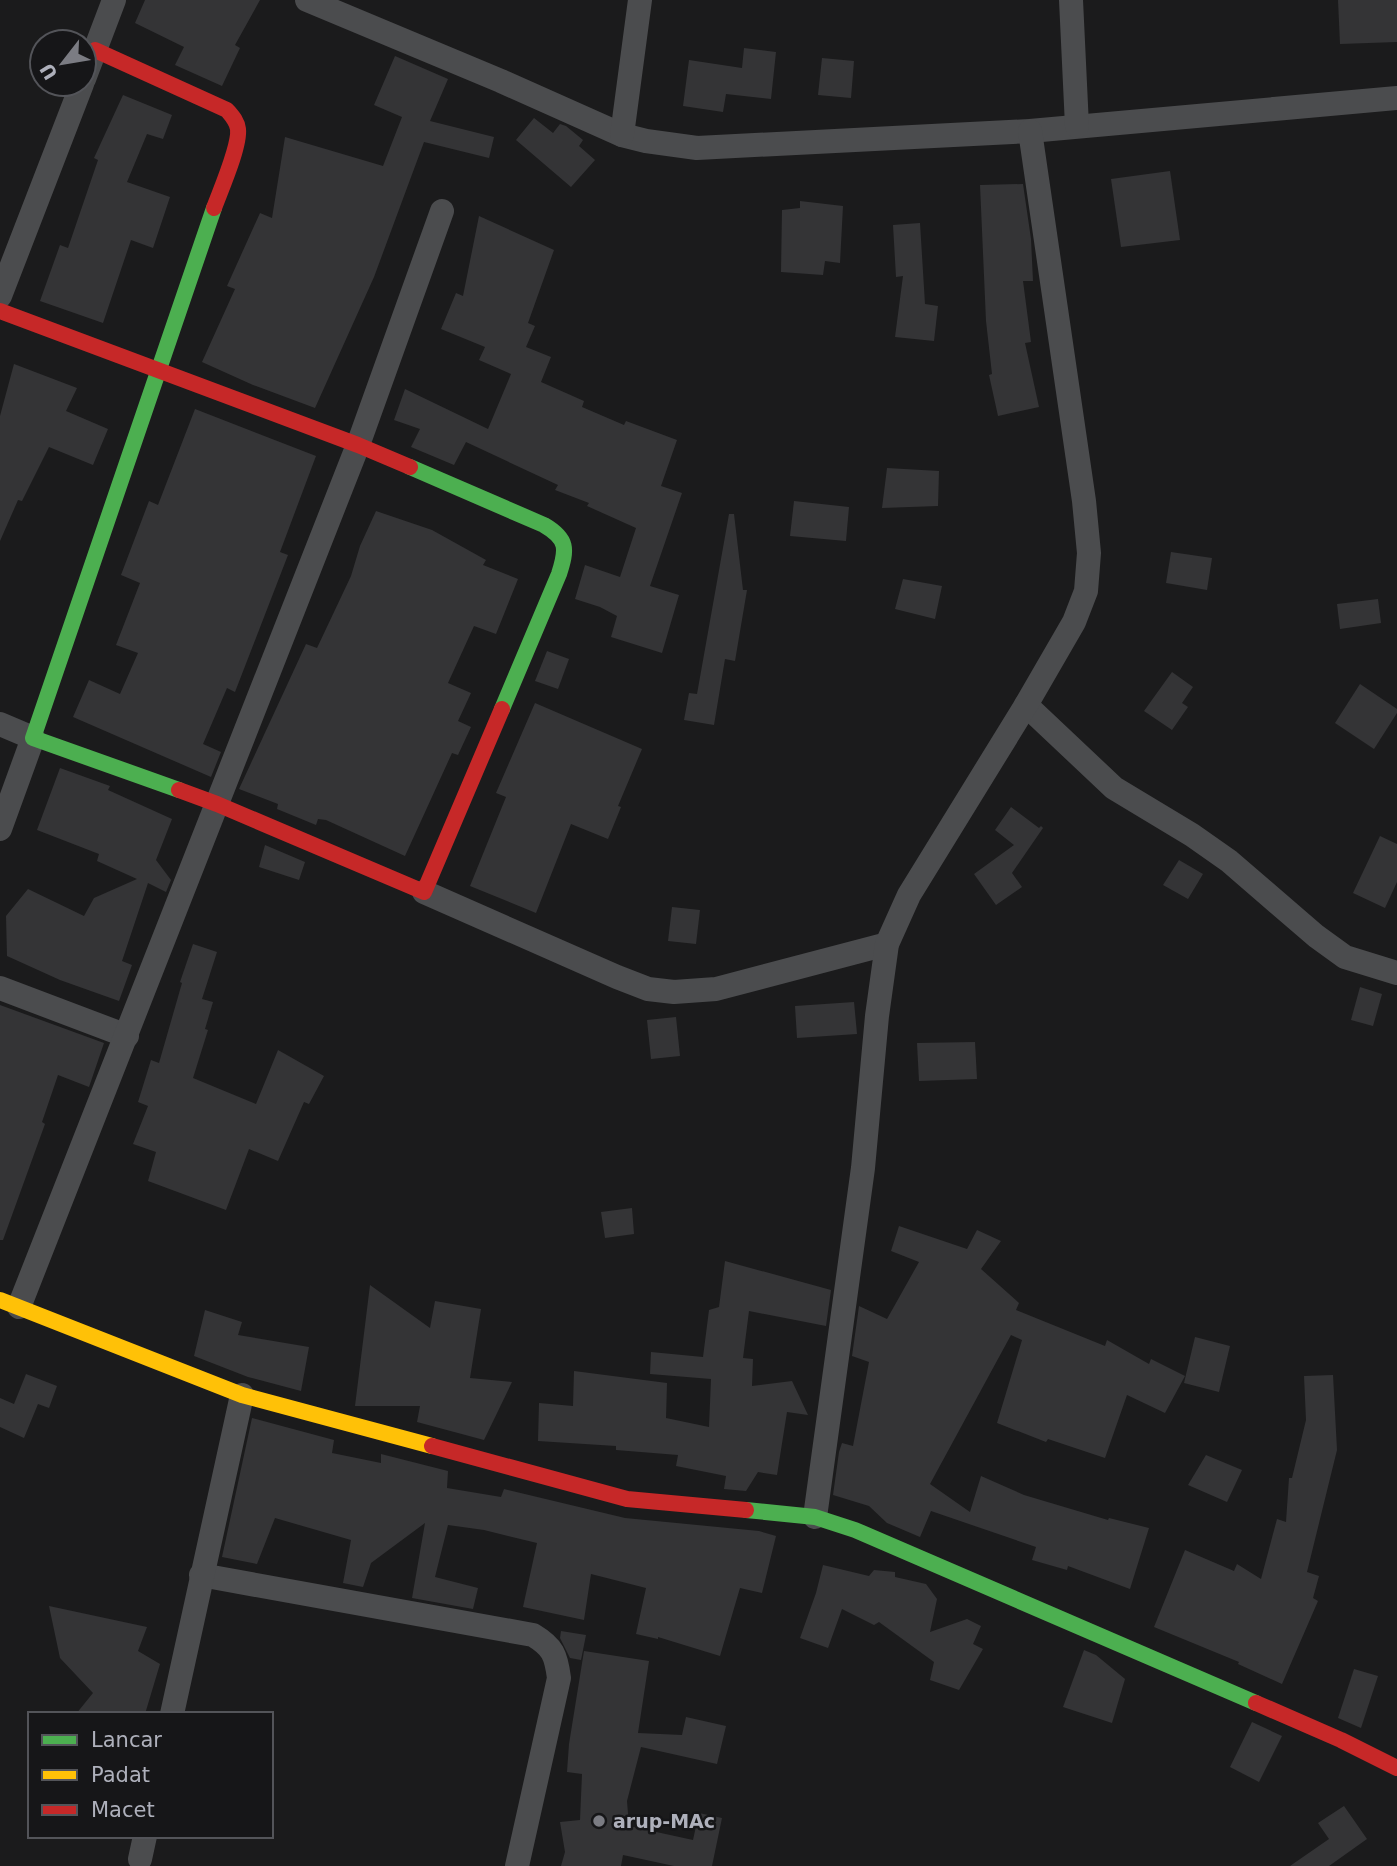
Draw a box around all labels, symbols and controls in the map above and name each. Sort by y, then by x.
north arrow [28,28,98,98]
text: U [35,59,62,84]
legend [28,1712,273,1838]
text: Lancar [91,1728,162,1752]
text: Padat [91,1763,150,1787]
text: Macet [91,1798,155,1822]
place label: arup-MAc [613,1810,715,1832]
marker: arup-MAc [591,1813,607,1829]

